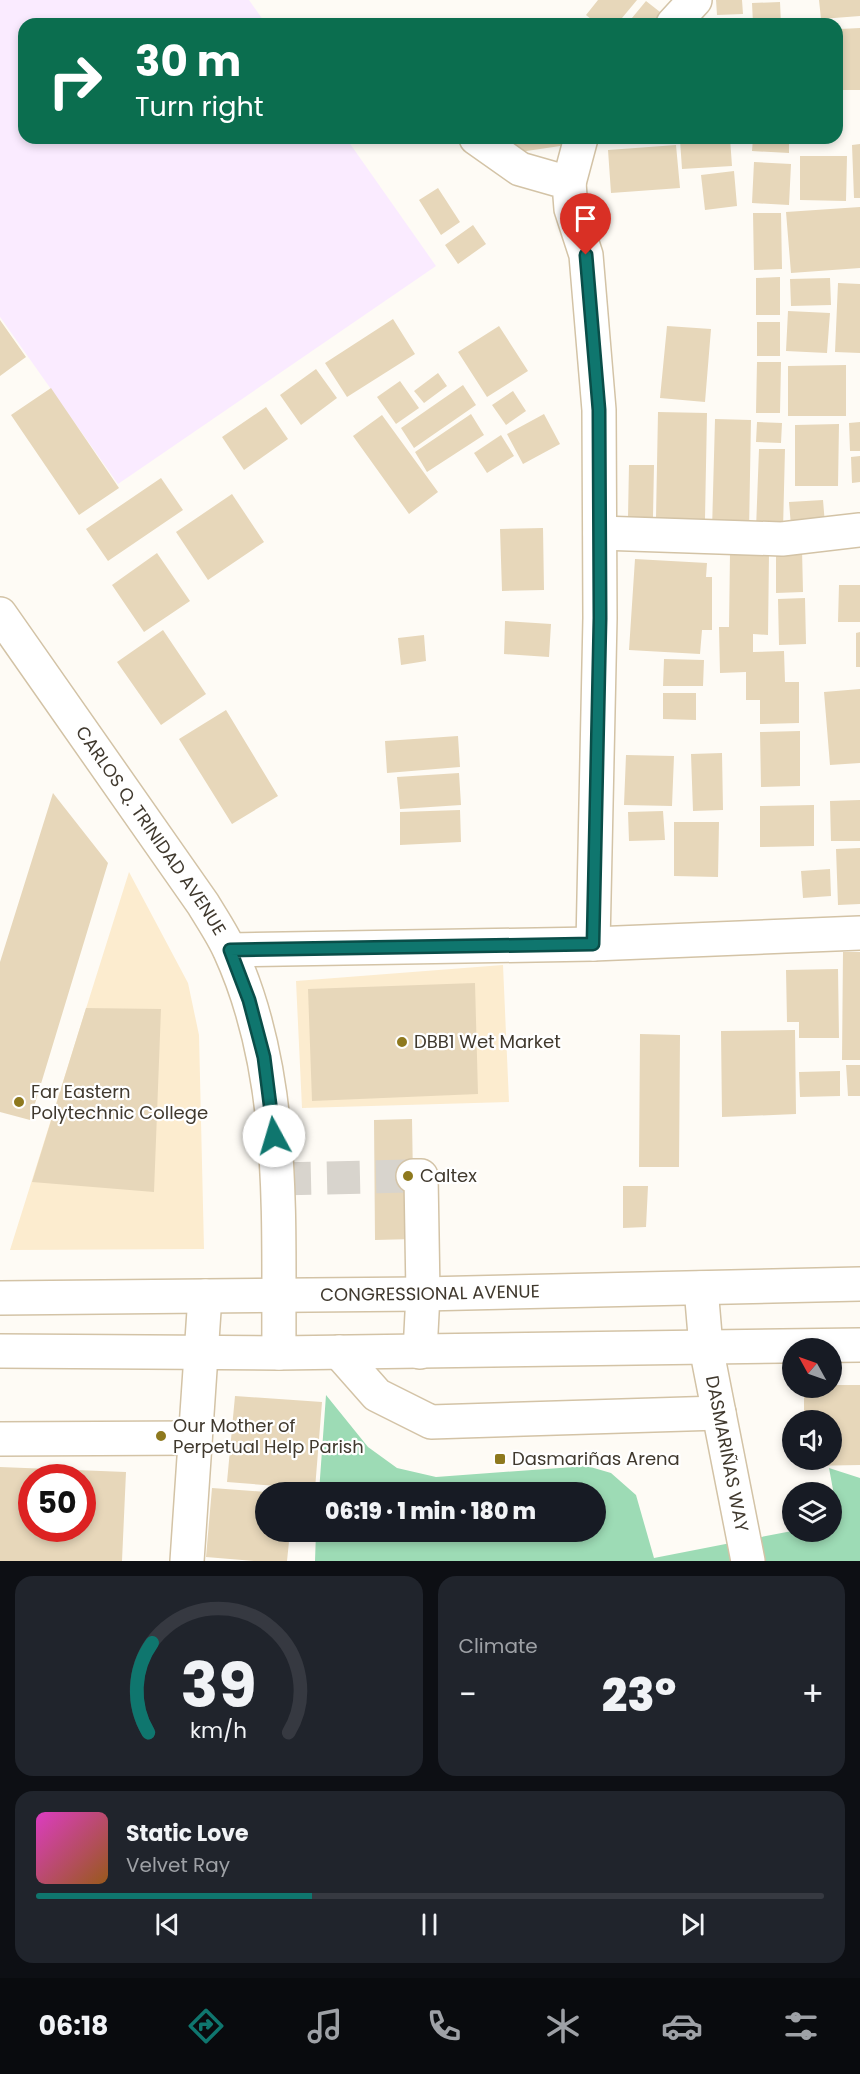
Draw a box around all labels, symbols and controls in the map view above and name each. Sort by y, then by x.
text: 30 m [135,32,241,91]
icon: right [36,42,114,120]
text: Turn right [135,88,264,125]
pin [560,193,611,255]
icon: arrive [569,202,602,235]
street label: CARLOS Q. TRINIDAD AVENUE [70,721,232,940]
place label: DBB1 Wet Market [414,1029,561,1054]
marker: DBB1 Wet Market [395,1035,409,1049]
place label: Far Eastern Polytechnic College [31,1079,208,1125]
marker: Far Eastern Polytechnic College [12,1095,26,1109]
position arrow [242,1104,306,1168]
place label: Caltex [420,1163,477,1188]
marker: Caltex [401,1169,415,1183]
street label: CONGRESSIONAL AVENUE [320,1278,540,1307]
north arrow [782,1338,842,1398]
map controls [782,1338,842,1542]
street label: DASMARIÑAS WAY [700,1373,755,1535]
button: sound [782,1410,842,1470]
place label: Our Mother of Perpetual Help Parish [173,1413,364,1459]
marker: Our Mother of Perpetual Help Parish [154,1429,168,1443]
place label: Dasmariñas Arena [512,1446,680,1471]
marker: Dasmariñas Arena [493,1452,507,1466]
speed limit sign: 50 [18,1464,96,1542]
button: layers [782,1482,842,1542]
text: 06:19 · 1 min · 180 m [325,1496,536,1527]
text: Climate [459,1632,538,1660]
text: 39 [181,1641,257,1729]
text: 23° [602,1664,676,1727]
text: − [459,1671,477,1718]
text: + [801,1671,824,1718]
text: km/h [190,1715,247,1746]
text: Static Love [126,1818,249,1849]
text: Velvet Ray [126,1851,230,1879]
icon: previous [151,1908,184,1941]
icon: pause [413,1908,446,1941]
icon: next [676,1908,709,1941]
icon: directions [185,2005,227,2047]
icon: music [304,2005,346,2047]
icon: phone [423,2005,465,2047]
icon: climate [542,2005,584,2047]
icon: car [661,2005,703,2047]
icon: filters [780,2005,822,2047]
text: 06:18 [38,2007,109,2044]

